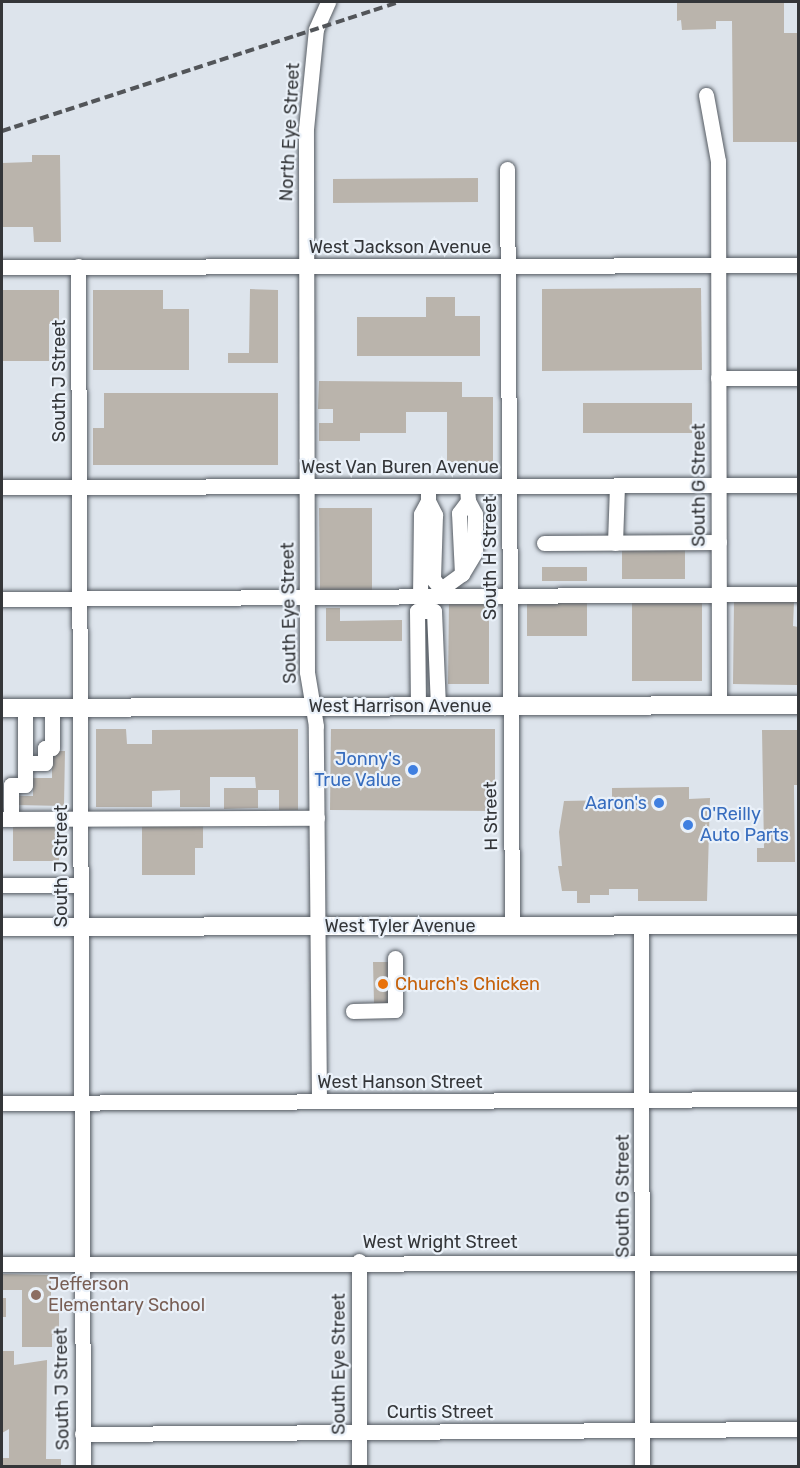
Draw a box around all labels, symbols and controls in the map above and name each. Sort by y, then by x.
street label: North Eye Street [276,62,304,202]
street label: West Jackson Avenue [309,236,491,258]
street label: South J Street [48,320,70,442]
street label: South G Street [688,423,710,547]
street label: West Van Buren Avenue [301,456,499,478]
street label: South H Street [479,496,501,620]
street label: South Eye Street [277,542,301,684]
street label: West Harrison Avenue [308,695,492,717]
place label: Jonny's True Value [314,749,401,792]
marker: Jonny's True Value [406,763,420,777]
street label: H Street [480,781,502,851]
place label: Aaron's [585,792,647,814]
marker: Aaron's [652,796,666,810]
place label: O'Reilly Auto Parts [700,804,789,846]
street label: South J Street [50,805,72,927]
marker: O'Reilly Auto Parts [681,818,695,832]
street label: West Tyler Avenue [324,915,476,937]
place label: Church's Chicken [395,973,540,995]
marker: Church's Chicken [376,977,390,991]
street label: West Hanson Street [317,1071,483,1093]
street label: South G Street [612,1134,634,1258]
street label: West Wright Street [362,1231,518,1253]
place label: Jefferson Elementary School [48,1274,206,1316]
marker: Jefferson Elementary School [29,1288,43,1302]
street label: South Eye Street [328,1293,350,1435]
street label: South J Street [50,1328,74,1450]
street label: Curtis Street [387,1401,493,1423]

